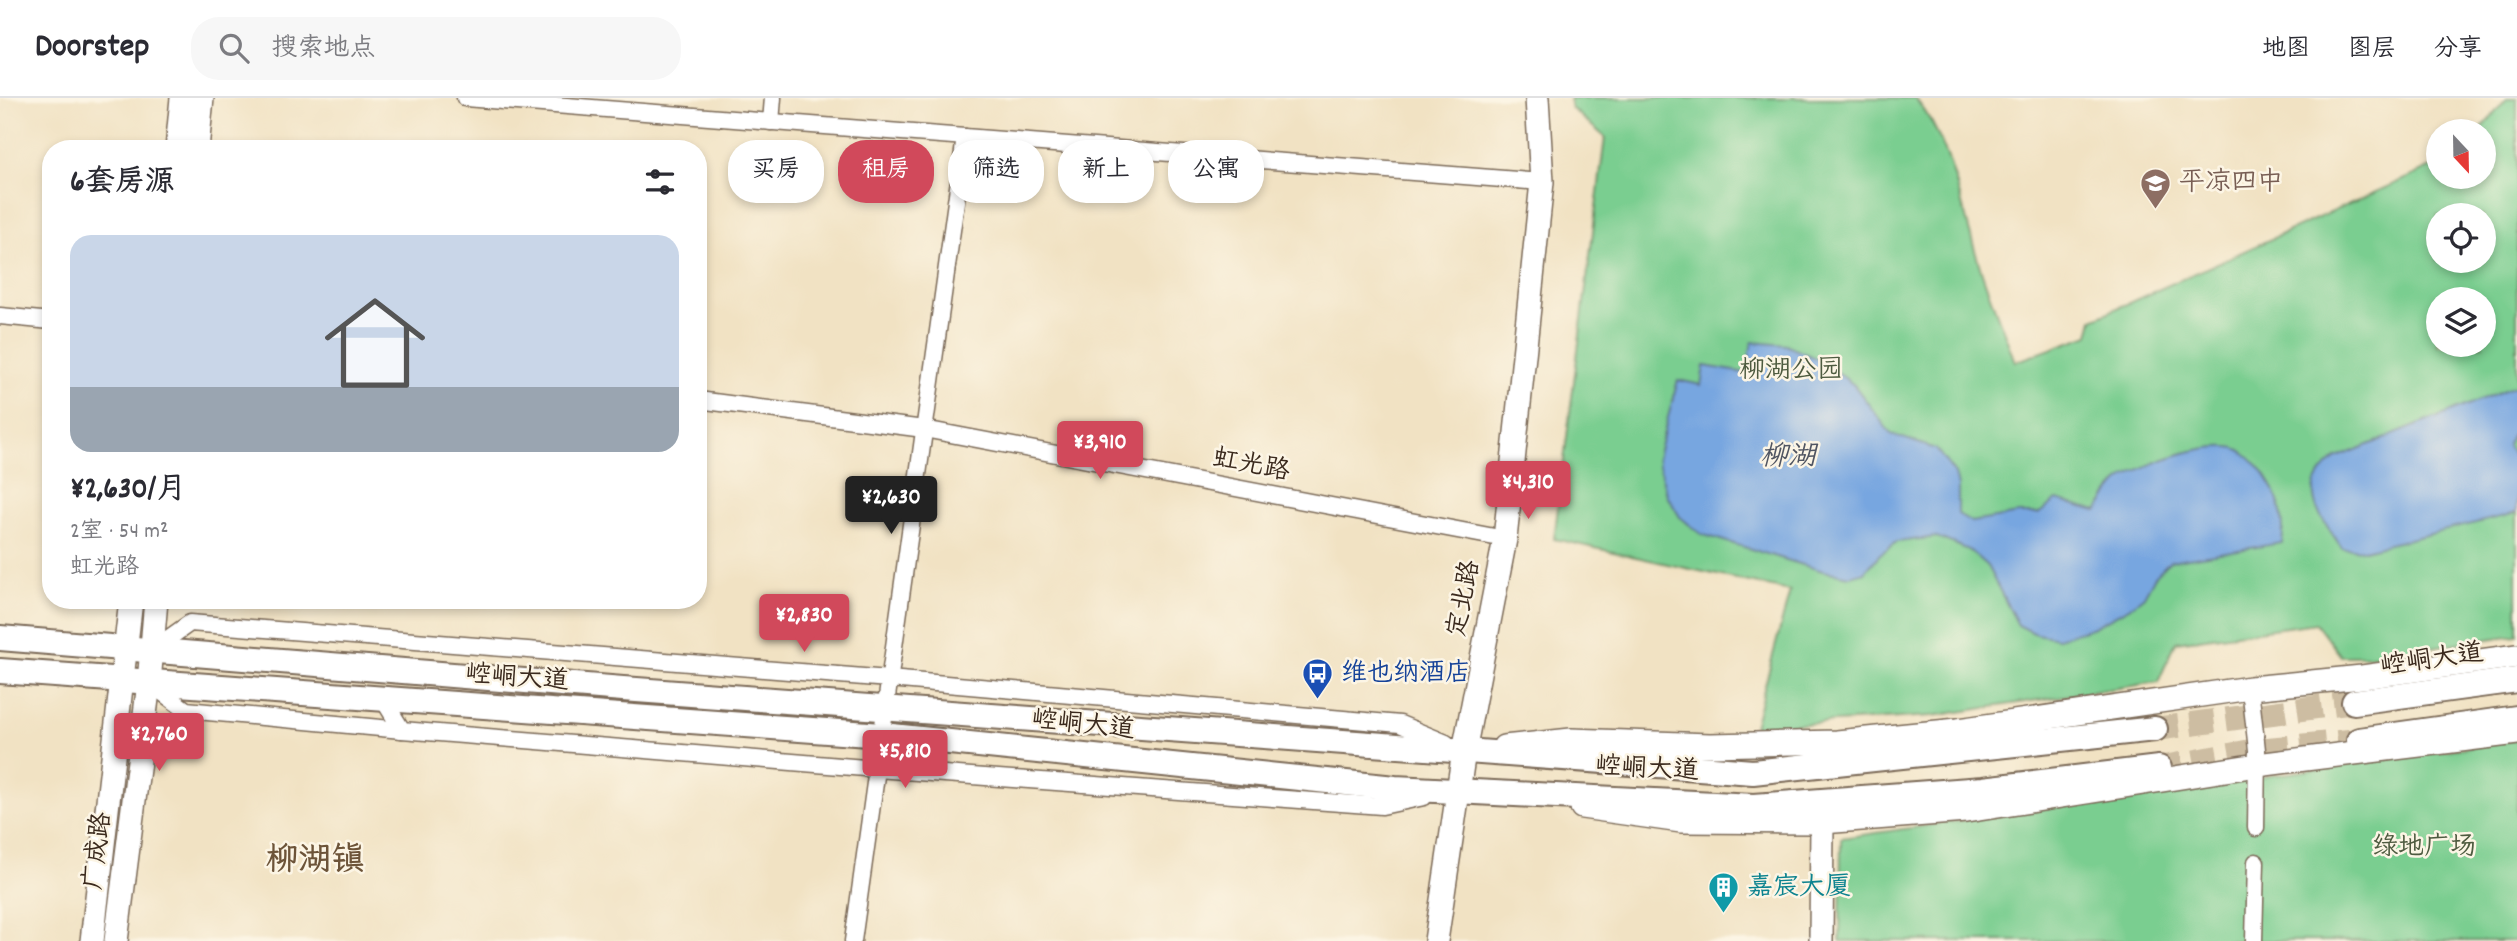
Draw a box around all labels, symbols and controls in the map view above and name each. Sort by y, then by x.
search box [191,17,681,80]
text: Doorstep [35,25,149,72]
icon: search [215,29,253,67]
text: 搜索地点 [271,31,375,68]
text: 地图 [2262,33,2310,67]
text: 图层 [2348,33,2396,67]
text: 分享 [2434,33,2482,67]
north arrow [2426,119,2496,189]
map controls [2426,119,2496,357]
chip: 买房 [728,140,824,203]
chip: 租房 [838,140,934,203]
chip: 筛选 [948,140,1044,203]
chip: 新上 [1058,140,1154,203]
chip: 公寓 [1168,140,1264,203]
text: 6套房源 [70,163,175,206]
icon: filters [641,163,679,201]
place label: 平凉四中 [2179,165,2283,202]
school or university icon: 平凉四中 [2139,166,2173,210]
button: locate [2426,203,2496,273]
icon: home [312,280,438,406]
button: layers [2426,287,2496,357]
park label: 柳湖公园 [1739,353,1843,390]
pin: ¥3,910 [1043,422,1157,481]
text: ¥3,910 [1073,427,1127,460]
water label: 柳湖 [1760,439,1819,479]
street label: 虹光路 [1209,440,1293,492]
pin: ¥4,310 [1471,462,1585,521]
text: ¥4,310 [1502,467,1554,500]
text: ¥2,630/月 [70,470,186,513]
pin: ¥2,630 [834,476,948,536]
text: ¥2,630 [861,482,921,515]
text: 2室 · 54 m² [70,516,169,549]
text: 虹光路 [70,552,139,585]
street label: 定北路 [1439,557,1491,641]
pin: ¥2,830 [747,594,861,654]
text: ¥2,830 [775,600,833,633]
street label: 崆峒大道 [2378,635,2486,687]
place label: 维也纳酒店 [1341,656,1471,693]
street label: 崆峒大道 [464,657,570,701]
bus stop icon: 维也纳酒店 [1301,657,1335,701]
street label: 崆峒大道 [1029,702,1137,750]
pin: ¥2,760 [102,714,216,773]
text: ¥2,760 [130,719,188,752]
pin: ¥5,810 [848,730,962,790]
text: ¥5,810 [879,736,931,769]
street label: 崆峒大道 [1594,749,1700,791]
street label: 广成路 [76,810,122,892]
park label: 绿地广场 [2372,830,2476,867]
district label: 柳湖镇 [266,839,365,886]
place label: 嘉宸大厦 [1747,870,1851,907]
building icon: 嘉宸大厦 [1707,871,1741,915]

